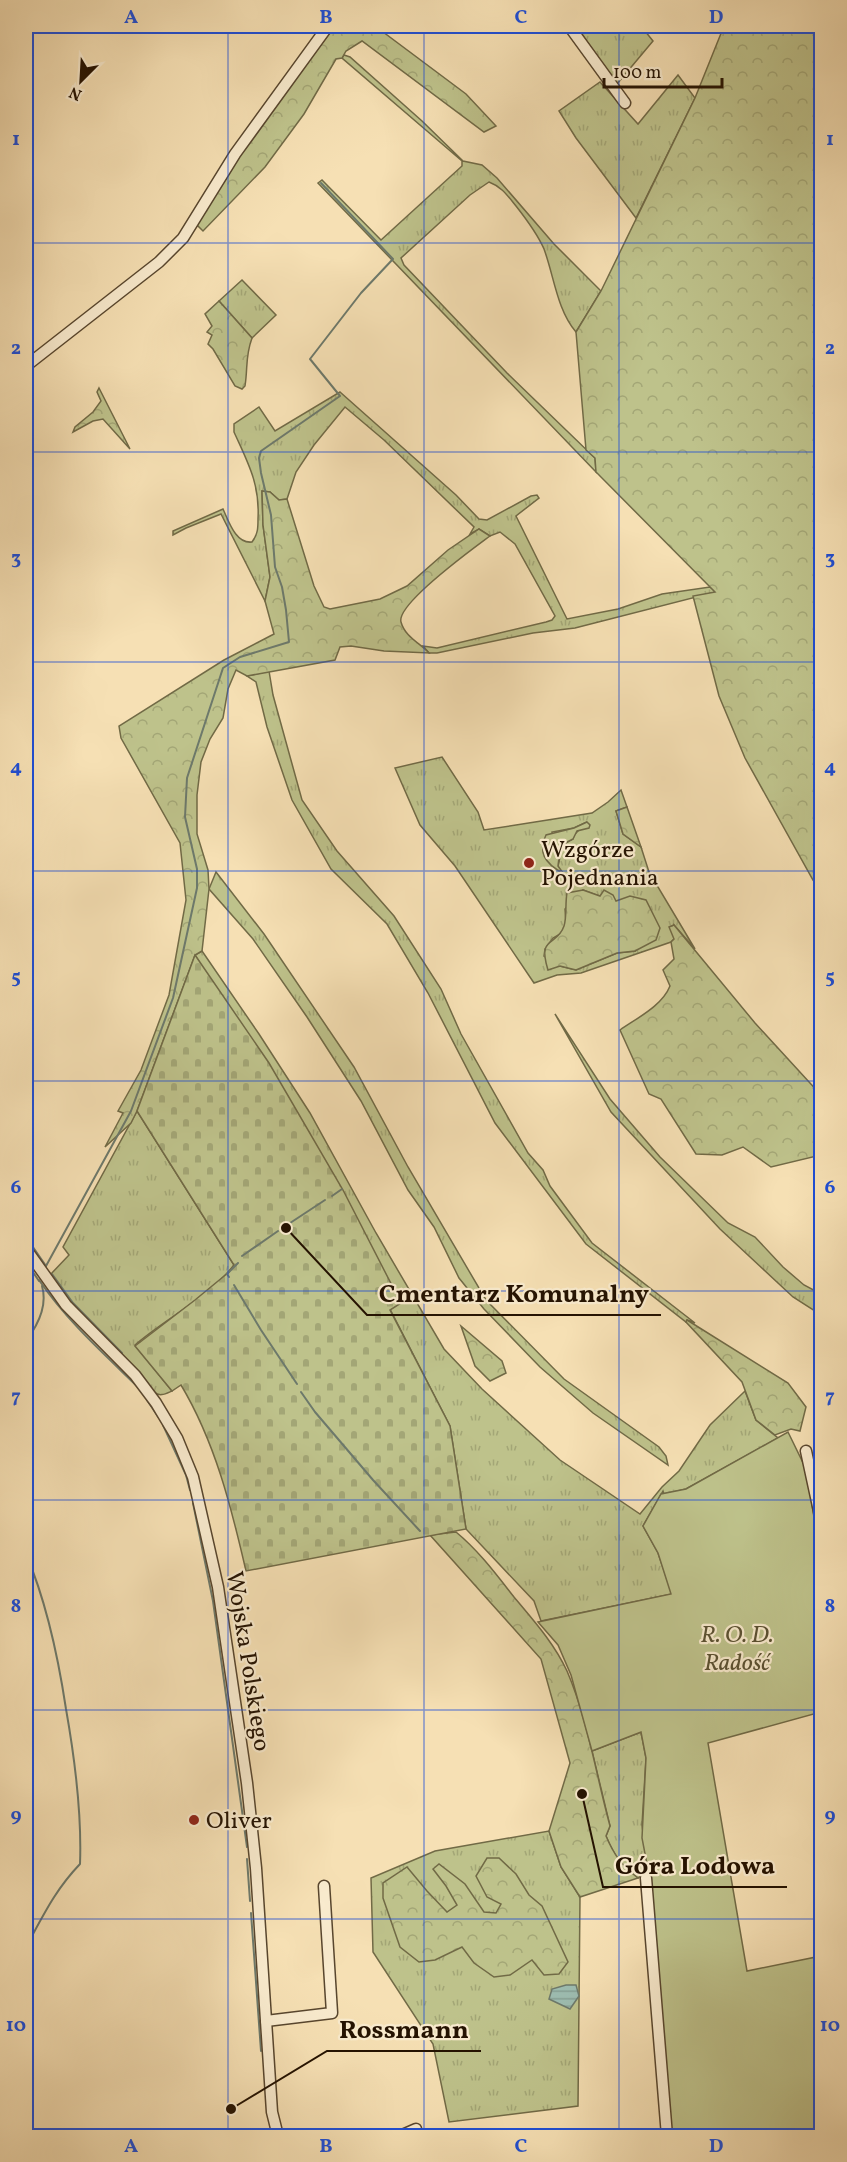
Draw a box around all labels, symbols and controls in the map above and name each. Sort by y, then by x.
text: A [124,4,138,32]
text: B [319,4,333,32]
text: C [515,4,528,32]
text: D [709,4,723,32]
north arrow [51,51,111,111]
scale bar [604,51,722,89]
text: 100 m [613,61,662,86]
text: N [66,80,85,105]
text: 1 [12,126,20,154]
text: 1 [826,126,834,154]
text: 2 [11,335,21,363]
text: 2 [825,335,835,363]
text: 3 [11,545,21,573]
text: 3 [825,545,835,573]
text: 4 [10,754,22,782]
text: 4 [824,754,836,782]
place label: Wzgórze Pojednania [541,834,659,896]
marker: Wzgórze Pojednania [522,856,536,870]
text: 5 [11,964,21,992]
text: 5 [825,964,835,992]
text: 6 [11,1174,22,1202]
text: 6 [825,1174,836,1202]
callout: Cmentarz Komunalny [367,1271,661,1315]
text: Cmentarz Komunalny [379,1277,650,1313]
text: 7 [11,1383,21,1411]
text: 7 [825,1383,835,1411]
street label: Wojska Polskiego [216,1569,278,1754]
text: 8 [11,1593,21,1621]
text: 8 [825,1593,835,1621]
park label: R. O. D. Radość [701,1619,773,1681]
text: 9 [10,1802,22,1830]
text: 9 [824,1802,836,1830]
place label: Oliver [206,1805,272,1839]
marker: Oliver [187,1813,201,1827]
callout: Góra Lodowa [603,1843,787,1887]
text: Góra Lodowa [615,1849,775,1885]
callout: Rossmann [327,2007,481,2051]
text: 10 [6,2012,26,2040]
text: 10 [820,2012,840,2040]
text: Rossmann [339,2013,469,2049]
text: A [124,2133,138,2161]
text: B [319,2133,333,2161]
text: C [515,2133,528,2161]
text: D [709,2133,723,2161]

